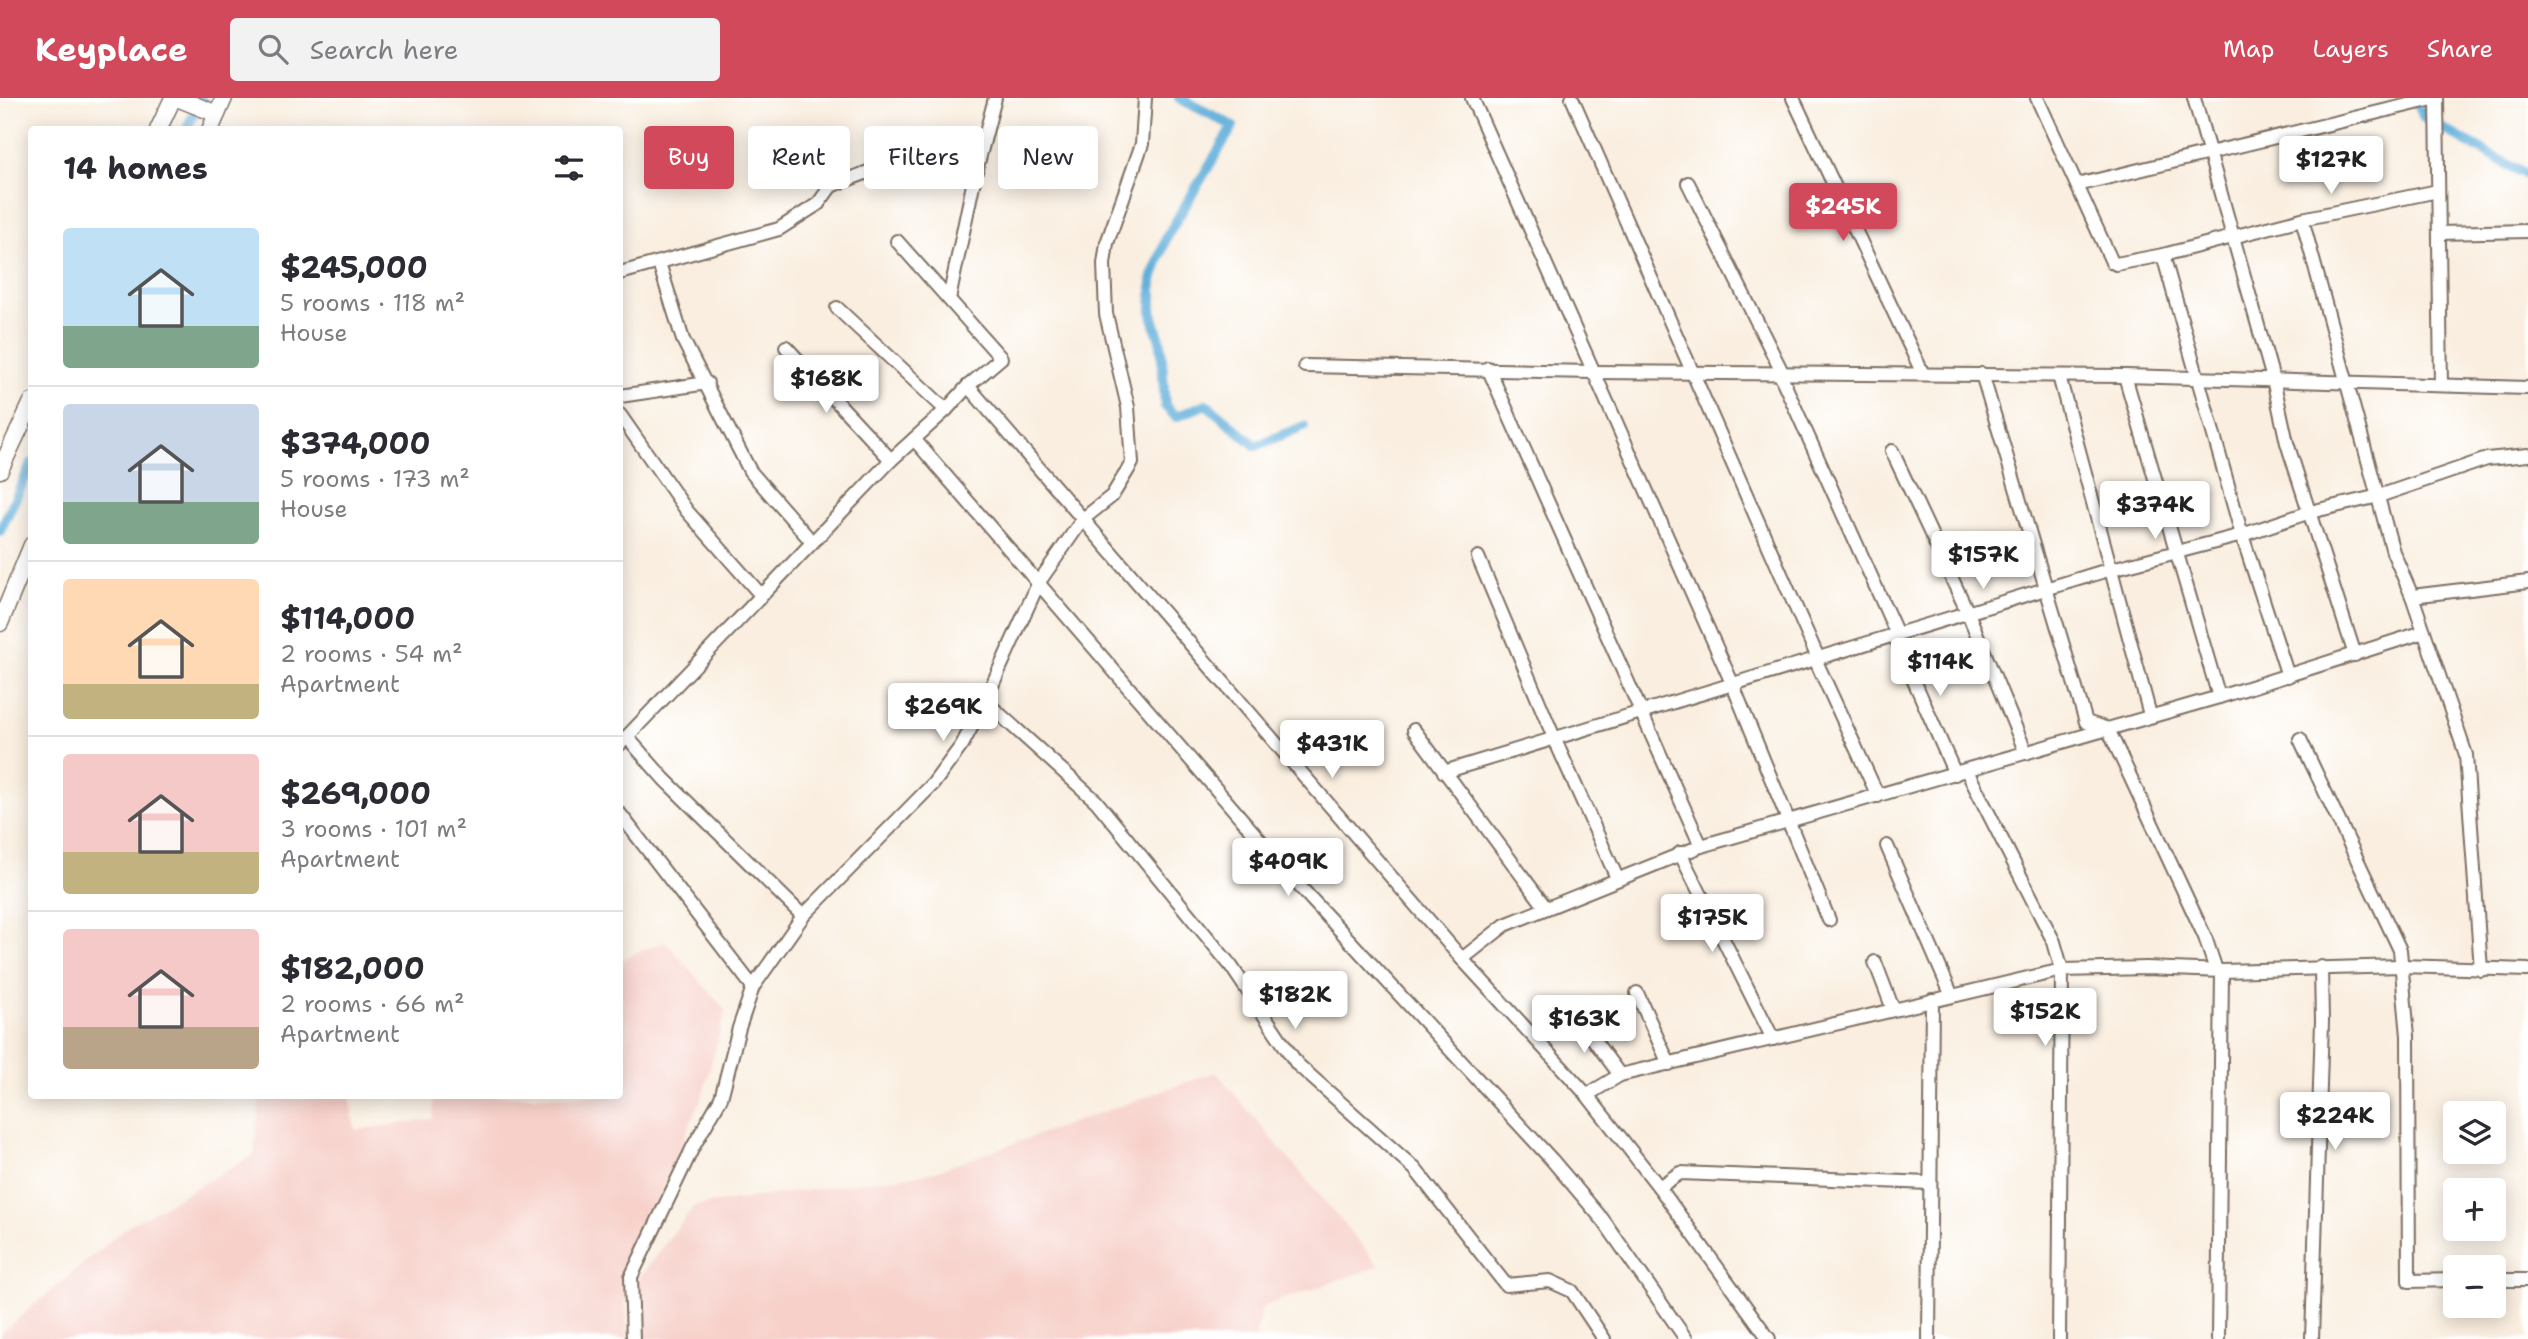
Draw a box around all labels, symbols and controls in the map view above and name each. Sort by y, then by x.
search box [230,18,720,81]
text: Keyplace [35,27,188,72]
icon: search [254,30,292,68]
text: Search here [310,32,458,67]
text: Map [2223,33,2274,65]
text: Layers [2312,33,2389,65]
text: Share [2427,33,2493,65]
chip: Buy [644,126,734,189]
chip: Rent [748,126,850,189]
chip: Filters [864,126,984,189]
chip: New [998,126,1098,189]
pin: $127K [2282,136,2380,196]
text: $127K [2295,144,2367,174]
text: 14 homes [63,148,208,189]
icon: filters [550,149,588,187]
pin: $245K [1794,184,1892,243]
text: $245K [1805,191,1881,221]
text: $245,000 [280,247,428,288]
icon: home [119,256,203,340]
text: 5 rooms · 118 m² [280,288,465,318]
text: House [280,318,348,348]
pin: $168K [777,356,875,415]
text: $168K [790,363,862,393]
text: $374,000 [280,423,431,464]
icon: home [119,432,203,516]
text: 5 rooms · 173 m² [280,464,470,494]
pin: $374K [2106,482,2204,541]
text: $374K [2116,489,2194,519]
text: House [280,494,348,524]
pin: $157K [1934,532,2032,591]
text: $157K [1947,539,2019,569]
text: $114,000 [280,598,415,639]
icon: home [119,607,203,691]
pin: $114K [1891,638,1989,698]
text: 2 rooms · 54 m² [280,639,463,669]
text: $114K [1907,646,1973,676]
text: Apartment [280,669,400,699]
pin: $269K [894,684,992,743]
text: $269K [904,691,982,721]
pin: $431K [1283,720,1381,780]
text: $431K [1296,728,1368,758]
text: $269,000 [280,773,431,814]
icon: home [119,782,203,866]
text: 3 rooms · 101 m² [280,814,467,844]
pin: $409K [1239,838,1337,898]
text: Apartment [280,844,400,874]
text: $409K [1248,846,1328,876]
pin: $175K [1663,894,1761,954]
text: $175K [1677,902,1747,932]
text: $182,000 [280,948,425,989]
icon: home [119,957,203,1041]
pin: $182K [1246,972,1344,1031]
text: $182K [1259,979,1331,1009]
pin: $152K [1996,988,2094,1048]
text: 2 rooms · 66 m² [280,989,465,1019]
pin: $163K [1535,996,1633,1055]
text: $152K [2010,996,2080,1026]
text: $163K [1548,1003,1620,1033]
text: Apartment [280,1019,400,1049]
pin: $224K [2286,1093,2384,1152]
text: $224K [2296,1100,2374,1130]
map controls [2443,1101,2506,1318]
button: layers [2443,1101,2506,1164]
button: + [2443,1178,2506,1241]
button: − [2443,1255,2506,1318]

